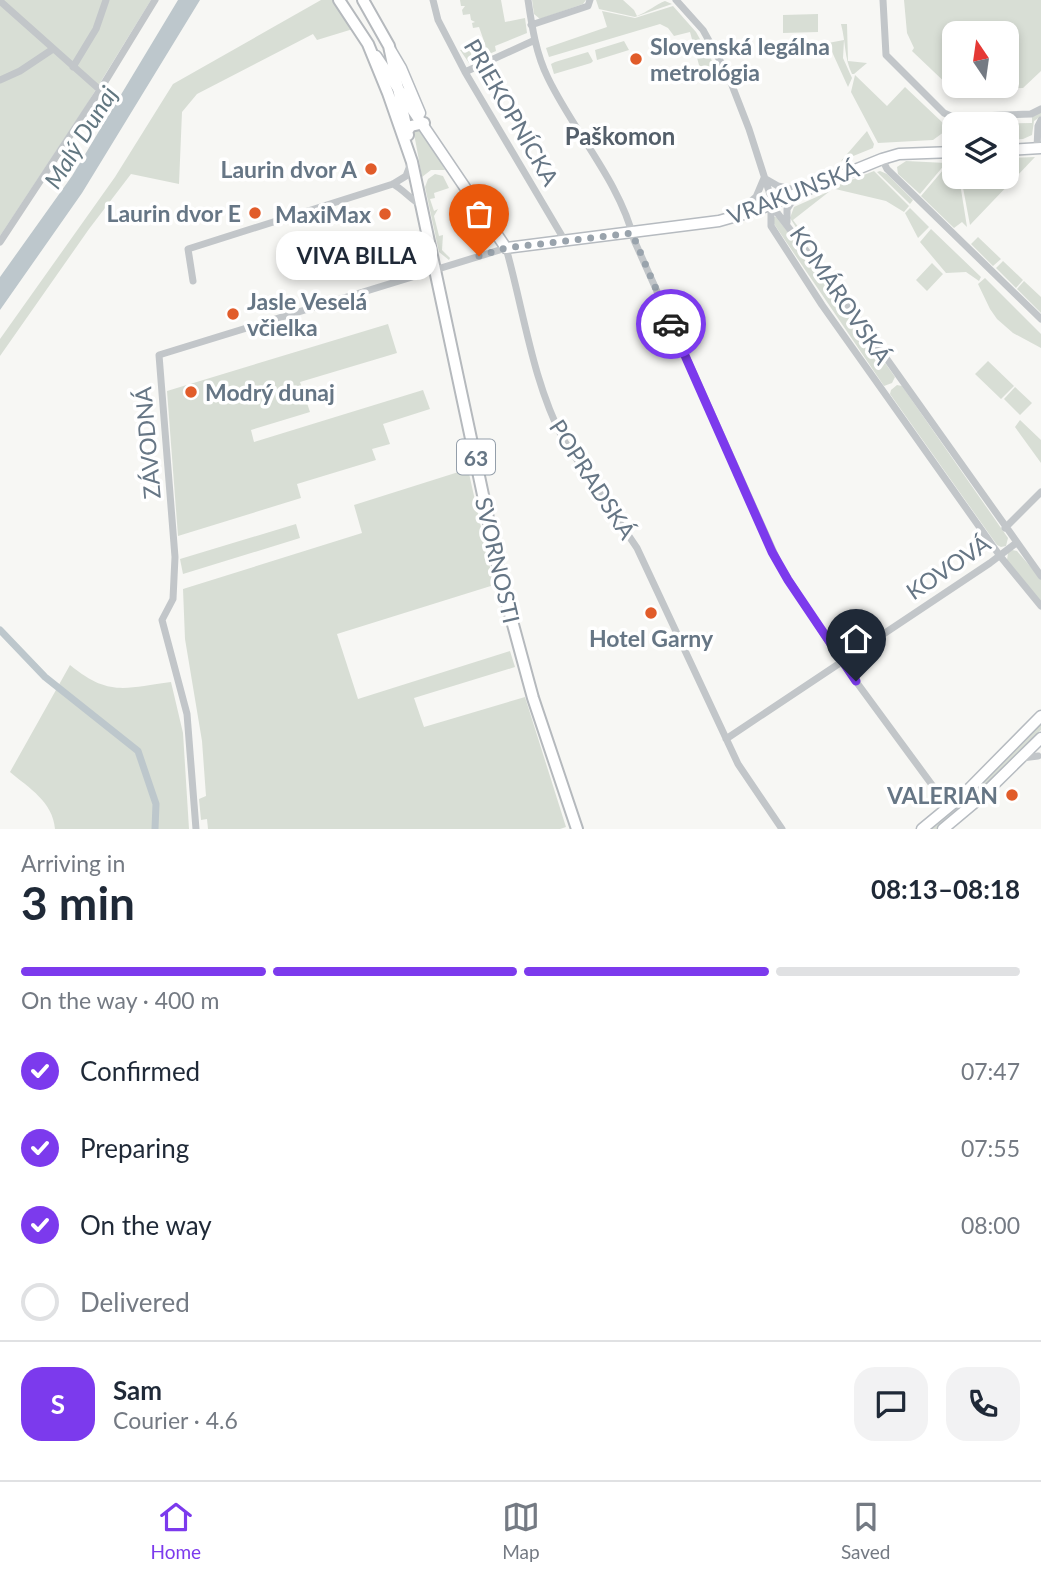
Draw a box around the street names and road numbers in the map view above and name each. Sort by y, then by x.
street label: PRIEKOPNÍCKA [459,34,565,191]
street label: VRAKUNSKÁ [723,154,863,230]
street label: KOMÁROVSKÁ [785,221,898,370]
street label: ZÁVODNÁ [128,385,166,500]
street label: POPRADSKÁ [544,414,642,544]
road number: 63 [457,440,495,475]
street label: SVORNOSTI [470,494,526,626]
street label: KOVOVÁ [901,529,996,605]

